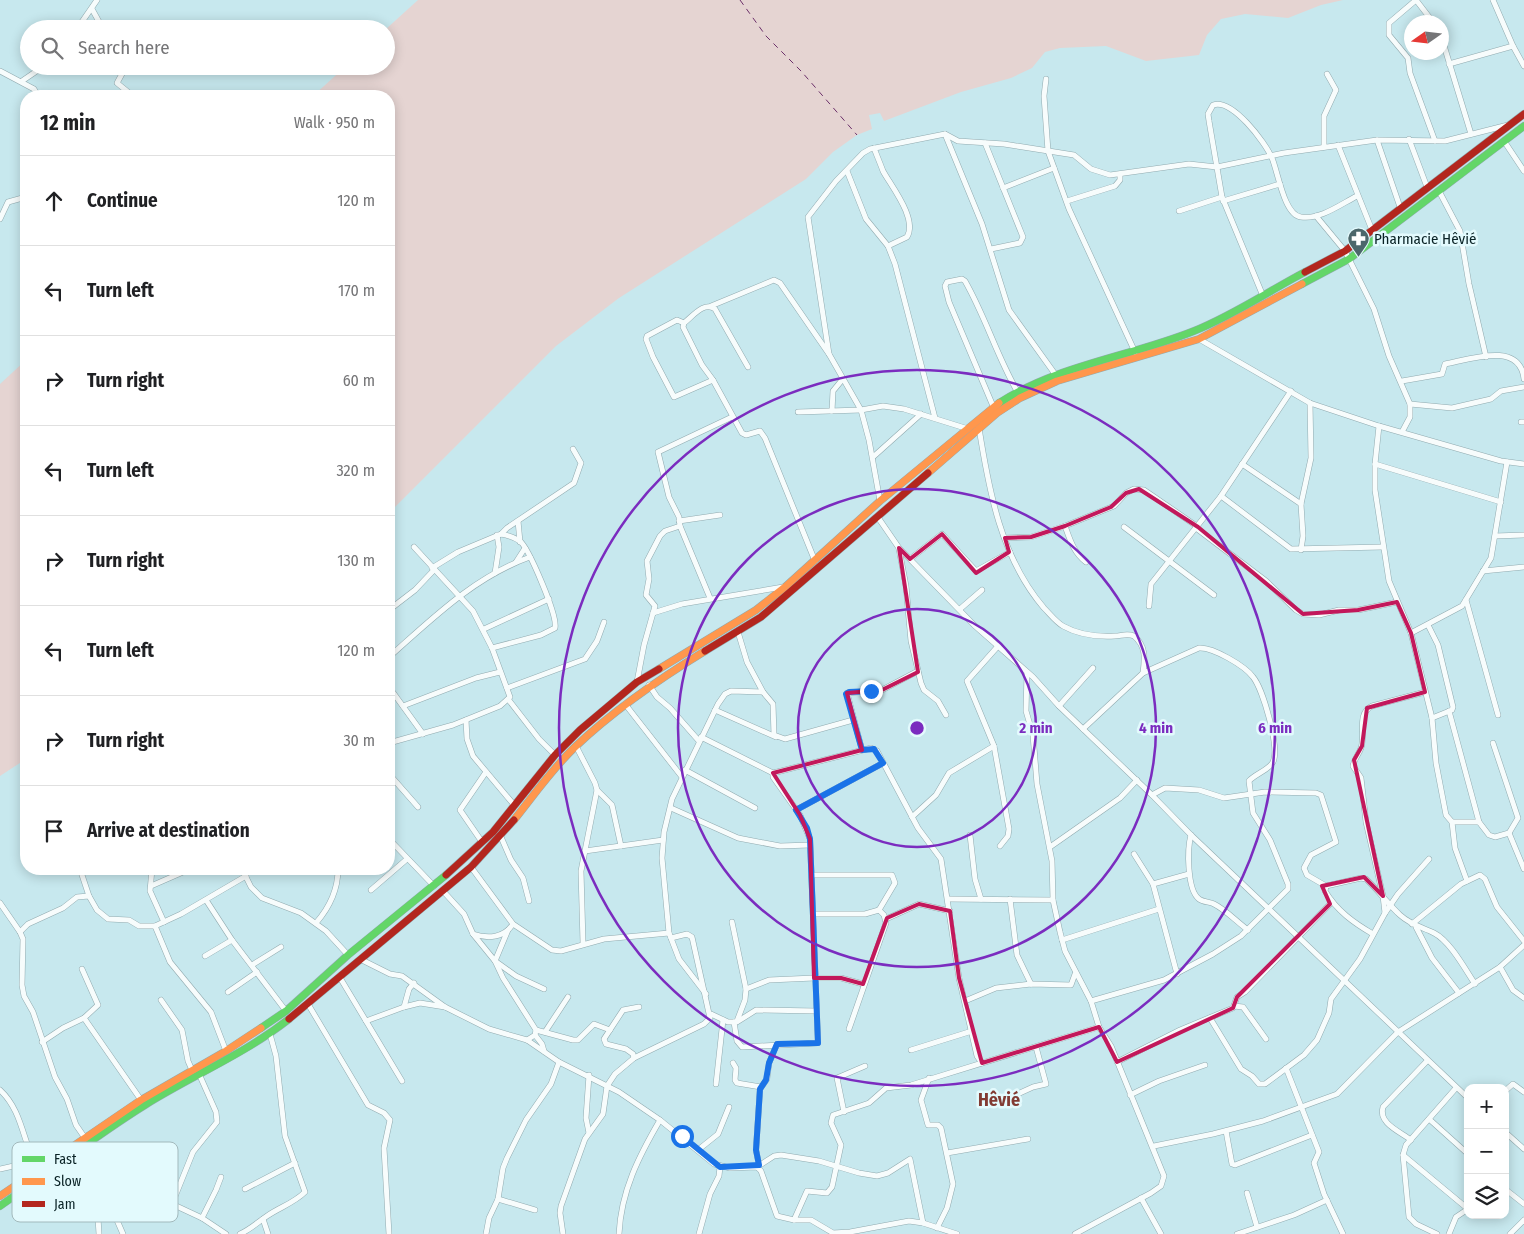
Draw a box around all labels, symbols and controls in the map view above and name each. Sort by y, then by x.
north arrow [1404,15,1449,60]
search box [20,20,395,75]
icon: search [38,34,66,62]
text: Search here [78,36,170,59]
text: 12 min [40,110,95,136]
text: Walk · 950 m [294,113,375,132]
icon: ahead [40,187,68,215]
text: Continue [87,189,158,212]
text: 120 m [337,191,375,210]
pharmacy icon: Pharmacie Hêvié [1346,227,1370,258]
place label: Pharmacie Hêvié [1374,230,1476,248]
icon: left [40,277,68,305]
text: Turn left [87,279,154,302]
text: 170 m [338,281,375,300]
icon: right [40,367,68,395]
text: Turn right [87,369,164,392]
text: 60 m [343,371,375,390]
icon: left [40,457,68,485]
text: Turn left [87,459,154,482]
text: 320 m [336,461,375,480]
icon: right [40,547,68,575]
text: Turn right [87,549,164,572]
text: 130 m [337,551,375,570]
icon: left [40,637,68,665]
text: Turn left [87,639,154,662]
text: 120 m [337,641,375,660]
route end [860,680,883,703]
centre of rings [908,719,926,737]
text: 2 min [1018,719,1053,737]
text: 4 min [1139,719,1173,737]
text: 6 min [1258,719,1292,737]
icon: right [40,727,68,755]
text: Turn right [87,729,164,752]
text: 30 m [343,731,375,750]
icon: arrive [40,817,68,845]
text: Arrive at destination [87,819,250,842]
map controls [1464,1084,1509,1219]
button: + [1464,1084,1509,1129]
district label: Hêvié [978,1089,1020,1111]
route start [671,1125,694,1148]
button: − [1464,1129,1509,1174]
legend [12,1142,178,1222]
text: Fast [54,1151,77,1168]
text: Slow [54,1173,81,1190]
button: layers [1464,1174,1509,1219]
text: Jam [54,1196,75,1213]

